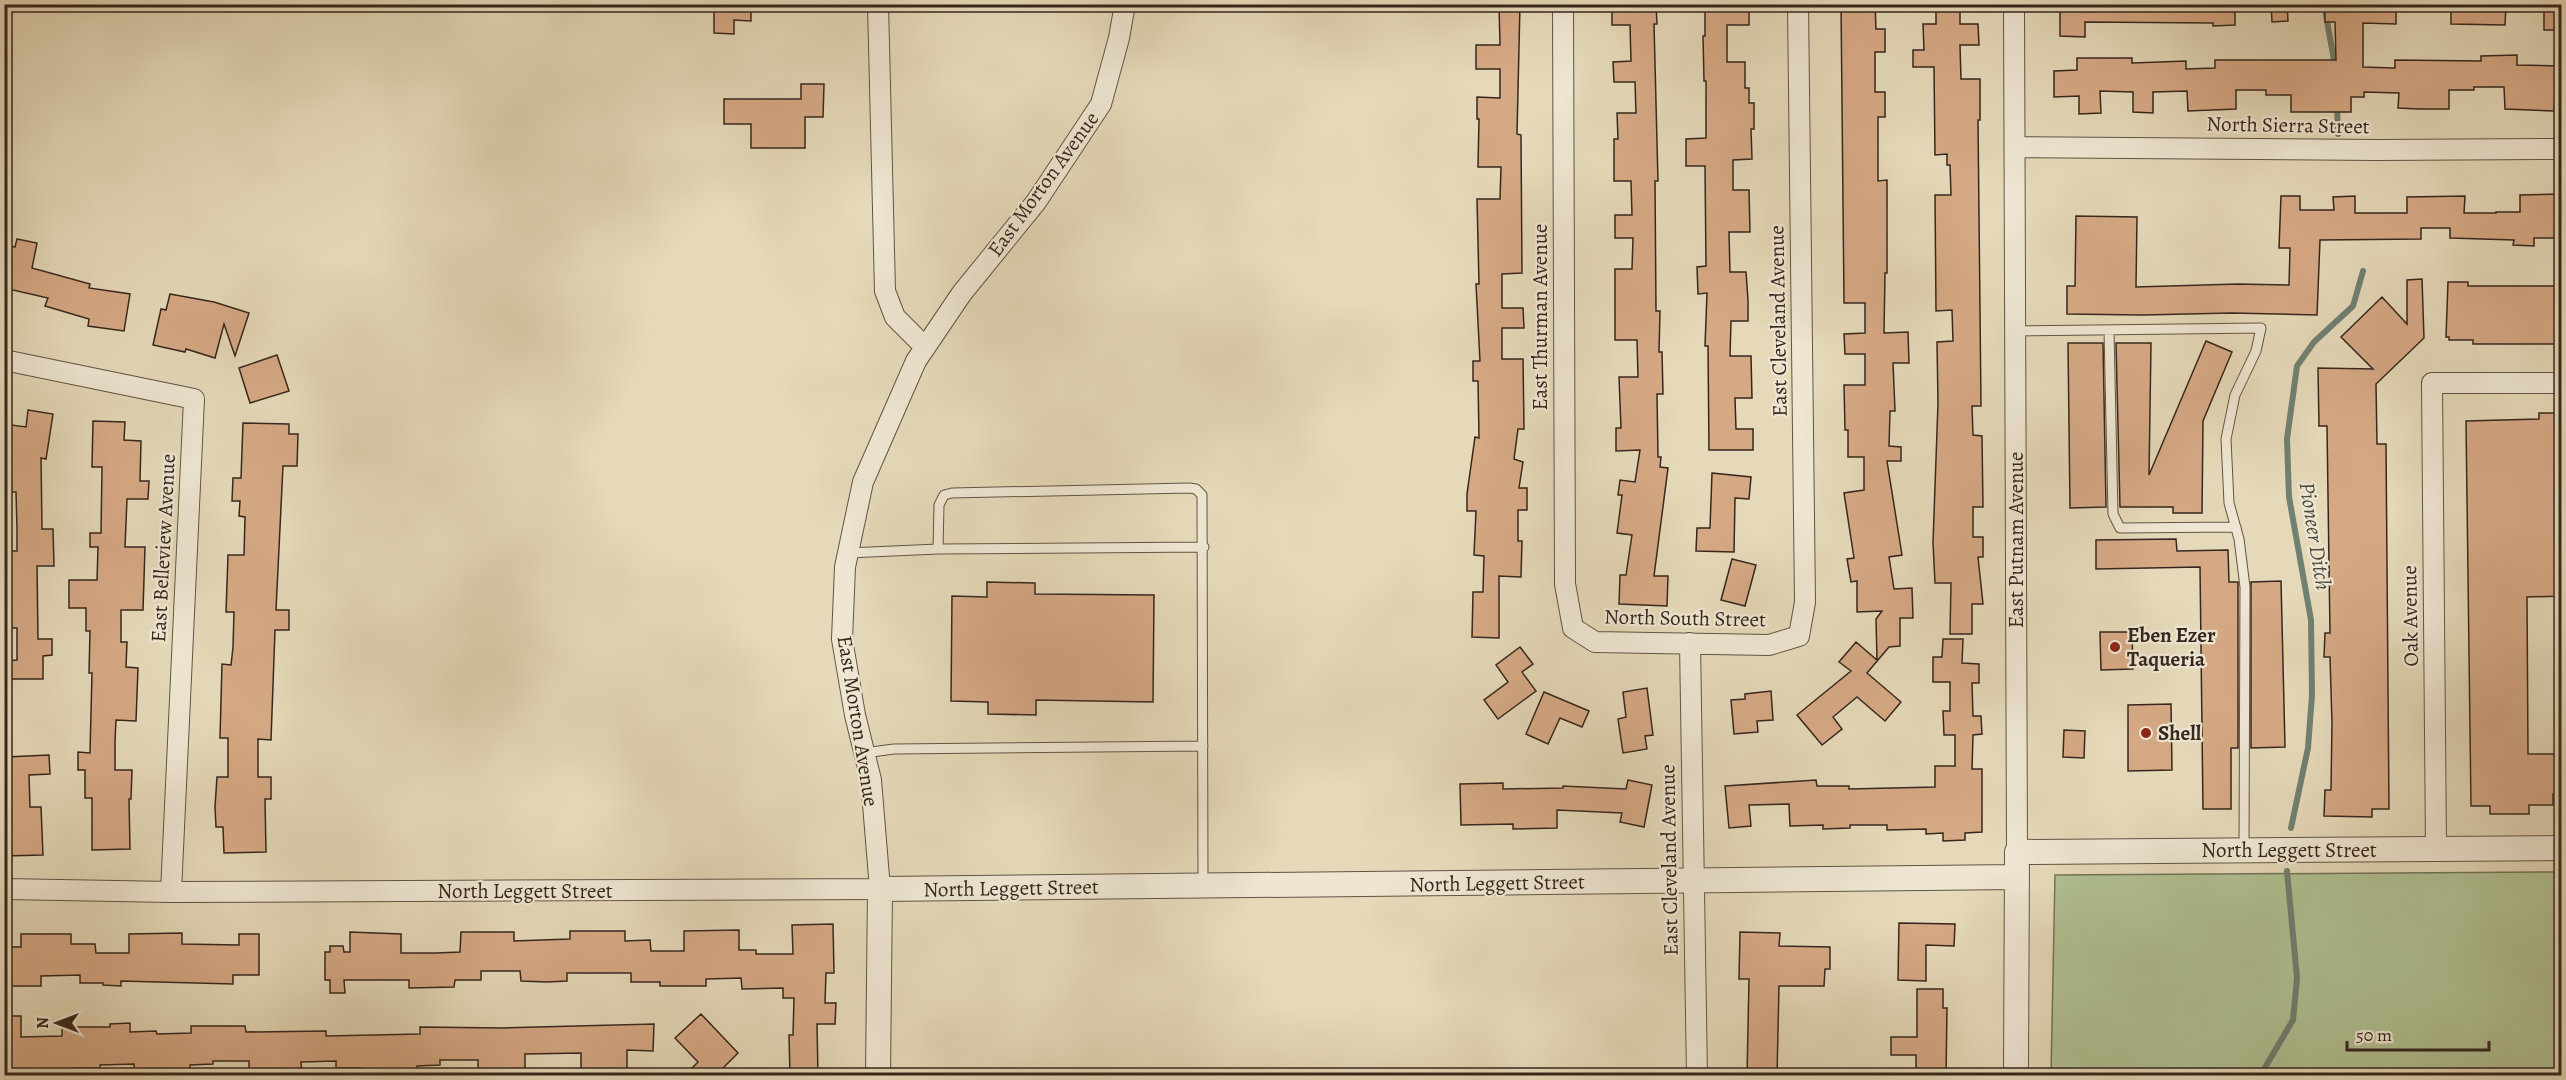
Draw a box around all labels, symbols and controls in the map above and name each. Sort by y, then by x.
street label: East Morton Avenue [981,106,1105,262]
street label: North Sierra Street [2206,110,2370,140]
street label: East Thurman Avenue [1526,224,1554,410]
street label: East Cleveland Avenue [1762,225,1794,417]
street label: East Putnam Avenue [2002,452,2030,628]
street label: East Belleview Avenue [144,453,182,643]
water label: Pioneer Ditch [2292,480,2338,592]
street label: Oak Avenue [2395,565,2425,667]
street label: North South Street [1604,603,1766,633]
place label: Eben Ezer Taqueria [2127,621,2216,673]
street label: East Morton Avenue [831,633,885,809]
marker: Eben Ezer Taqueria [2108,640,2122,654]
place label: Shell [2158,719,2202,747]
marker: Shell [2139,726,2153,740]
street label: East Cleveland Avenue [1653,764,1685,956]
street label: North Leggett Street [2201,836,2377,864]
street label: North Leggett Street [1409,867,1585,899]
street label: North Leggett Street [923,872,1099,904]
street label: North Leggett Street [437,877,613,905]
north arrow [27,993,87,1053]
scale bar [2347,1014,2490,1052]
text: N [32,1017,54,1029]
text: 50 m [2356,1023,2392,1047]

